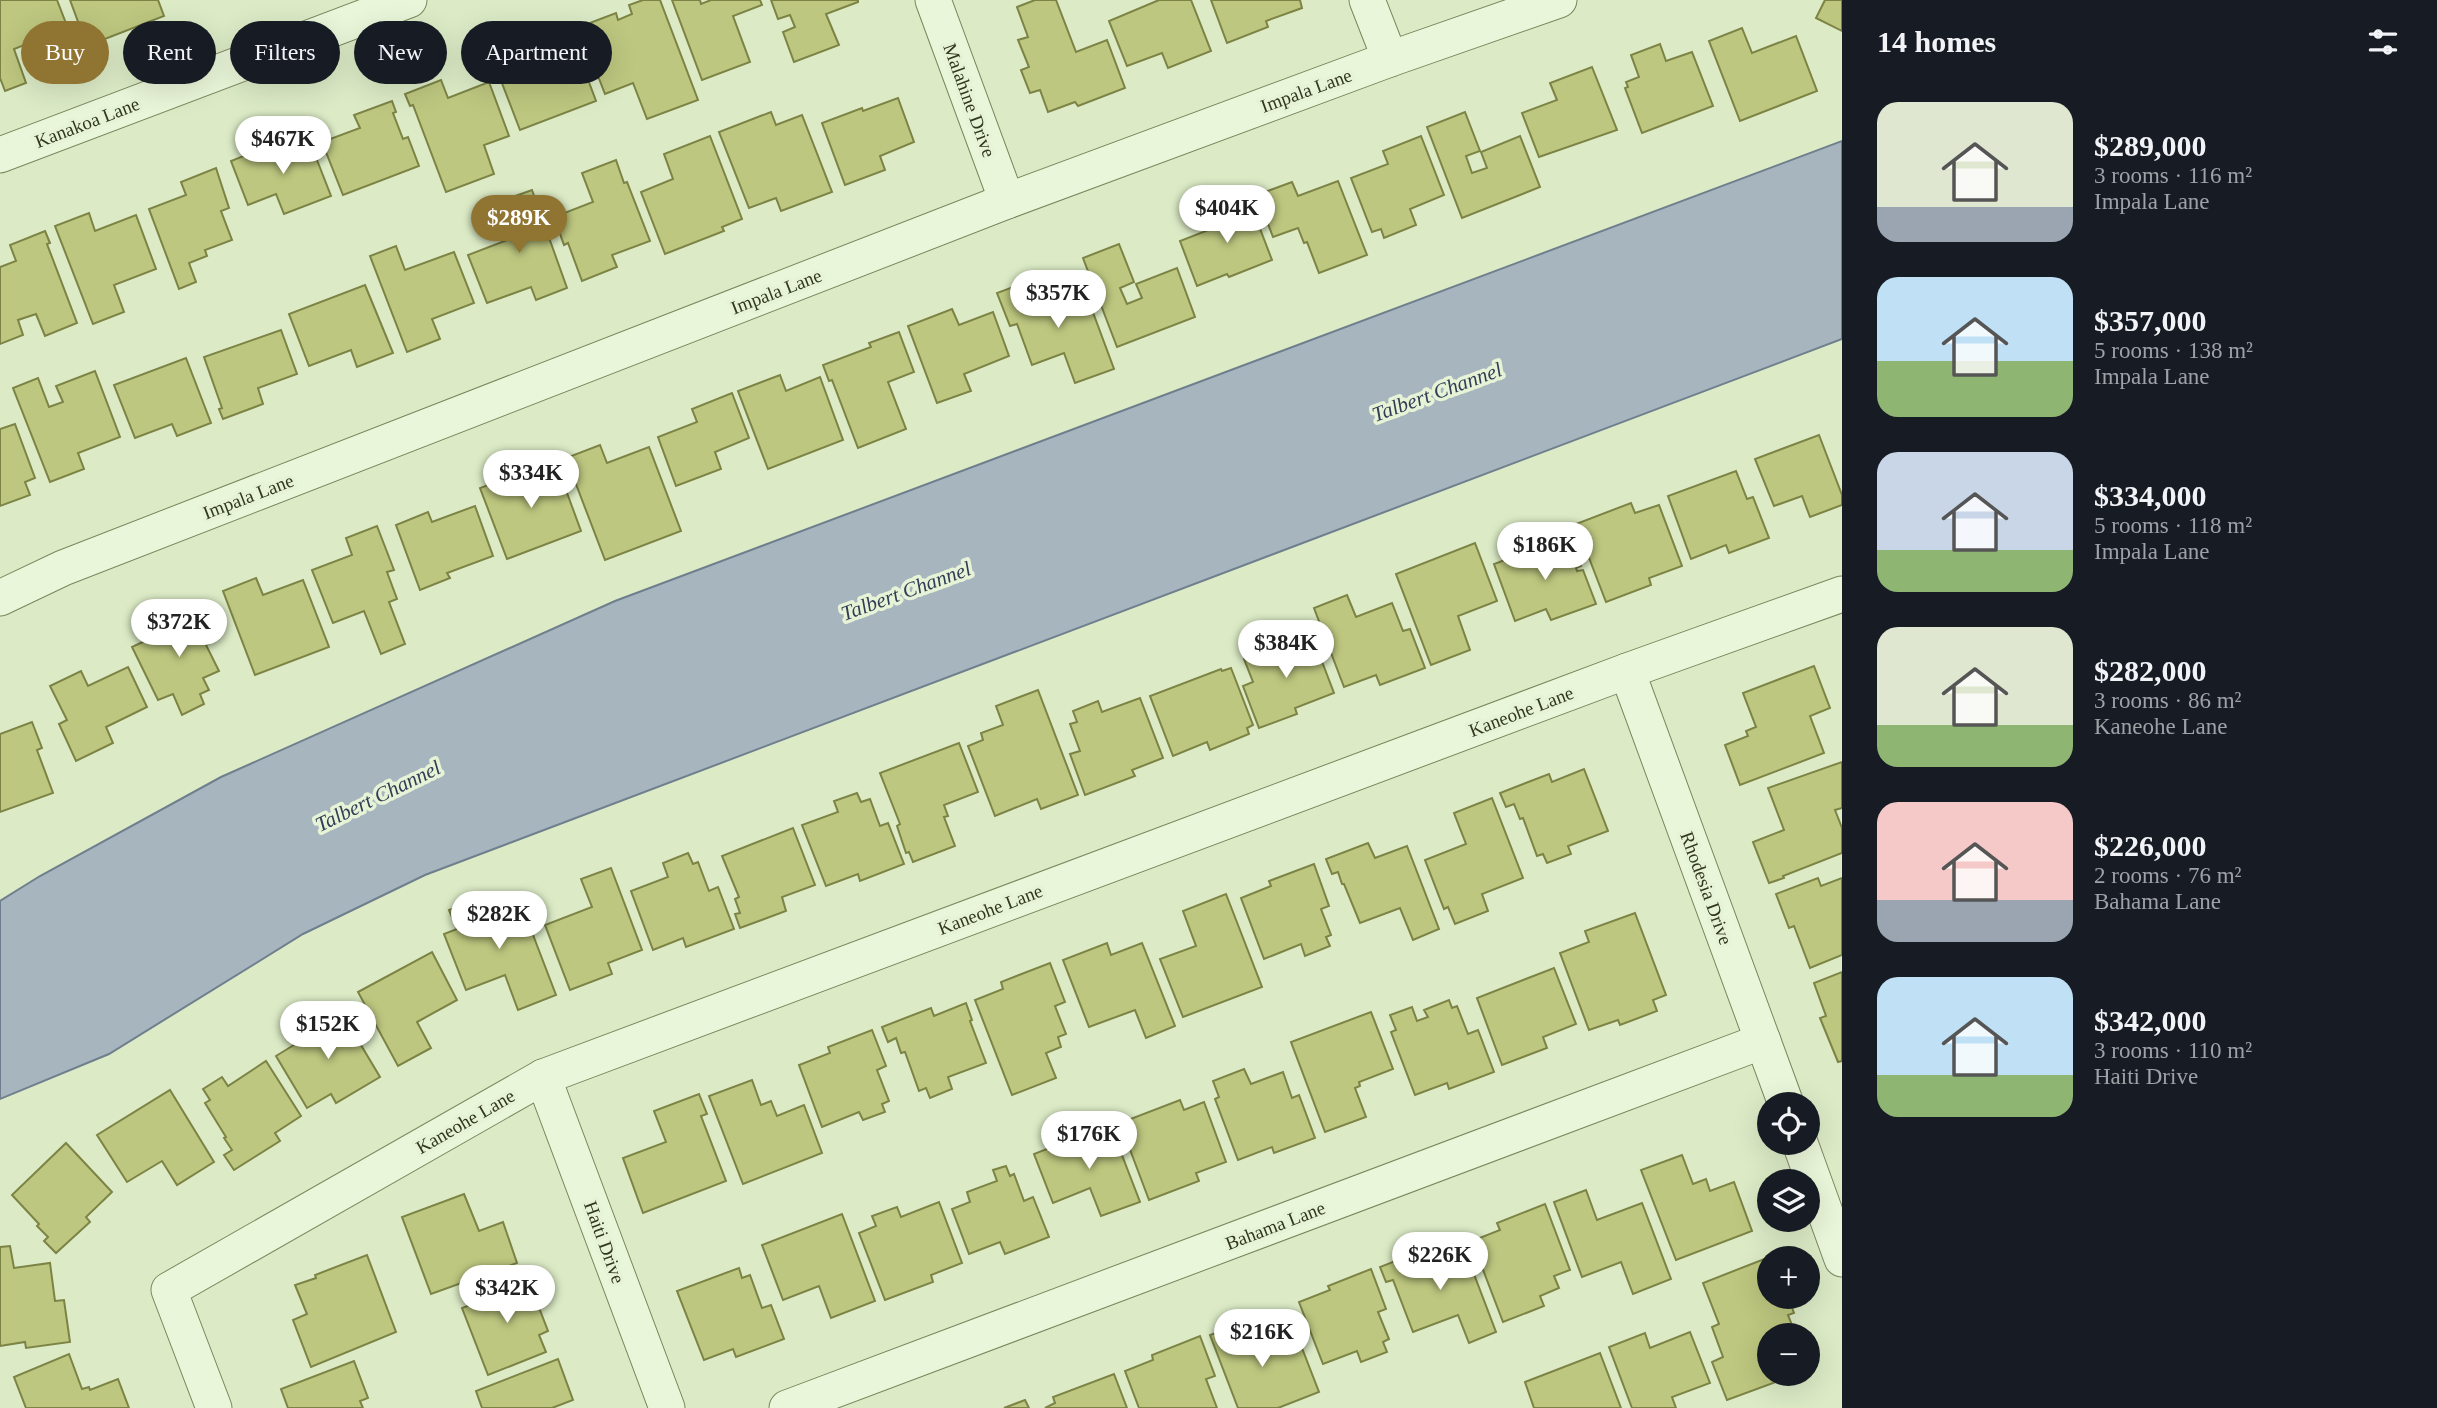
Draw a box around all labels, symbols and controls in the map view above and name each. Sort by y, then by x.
chip: Buy [21,21,109,84]
chip: Rent [123,21,216,84]
chip: Filters [230,21,340,84]
chip: New [354,21,447,84]
chip: Apartment [461,21,612,84]
icon: filters [2364,23,2402,61]
text: 14 homes [1877,25,1996,58]
street label: Malahine Drive [939,40,1000,160]
street label: Impala Lane [1258,64,1355,117]
street label: Kanakoa Lane [32,93,142,152]
pin: $467K [234,116,332,176]
text: $467K [251,126,315,151]
text: $289,000 [2094,129,2207,162]
icon: home [1933,130,2017,214]
text: 3 rooms · 116 m² [2094,163,2252,188]
pin: $404K [1178,186,1276,245]
text: Impala Lane [2094,189,2210,214]
text: $404K [1195,195,1259,220]
pin: $289K [470,196,568,255]
text: $289K [487,205,551,230]
street label: Impala Lane [728,265,825,318]
pin: $357K [1009,270,1107,330]
text: $357K [1026,280,1090,305]
text: $357,000 [2094,304,2207,337]
icon: home [1933,305,2017,389]
text: 5 rooms · 138 m² [2094,338,2253,363]
water label: Talbert Channel [1369,357,1505,427]
text: Impala Lane [2094,364,2210,389]
pin: $334K [482,450,580,510]
text: $334K [499,460,563,485]
street label: Impala Lane [200,470,297,523]
text: $334,000 [2094,479,2207,512]
icon: home [1933,480,2017,564]
text: 5 rooms · 118 m² [2094,513,2252,538]
pin: $186K [1496,522,1594,582]
text: $186K [1513,532,1577,557]
text: Impala Lane [2094,539,2210,564]
water label: Talbert Channel [838,556,974,626]
pin: $372K [130,600,228,659]
text: $372K [147,609,211,634]
pin: $384K [1237,620,1335,680]
text: $384K [1254,630,1318,655]
text: $282,000 [2094,654,2207,687]
icon: home [1933,655,2017,739]
street label: Kaneohe Lane [1466,682,1576,741]
text: 3 rooms · 86 m² [2094,688,2241,713]
text: Kaneohe Lane [2094,714,2227,739]
water label: Talbert Channel [311,755,445,837]
street label: Rhodesia Drive [1676,829,1737,948]
text: $226,000 [2094,829,2207,862]
icon: home [1933,830,2017,914]
text: 2 rooms · 76 m² [2094,863,2241,888]
street label: Kaneohe Lane [935,880,1045,939]
text: Bahama Lane [2094,889,2221,914]
pin: $282K [450,892,548,951]
text: $282K [467,901,531,926]
pin: $152K [279,1002,377,1061]
text: $342,000 [2094,1004,2207,1037]
icon: home [1933,1005,2017,1089]
text: $152K [296,1011,360,1036]
text: 3 rooms · 110 m² [2094,1038,2252,1063]
text: Haiti Drive [2094,1064,2198,1089]
street label: Kaneohe Lane [412,1085,518,1158]
map controls [1757,1092,1820,1386]
button: locate [1757,1092,1820,1155]
pin: $176K [1040,1112,1138,1171]
text: $176K [1057,1121,1121,1146]
button: layers [1757,1169,1820,1232]
street label: Bahama Lane [1222,1197,1328,1254]
street label: Haiti Drive [580,1198,629,1286]
pin: $226K [1391,1232,1489,1292]
text: $226K [1408,1242,1472,1267]
button: + [1757,1246,1820,1309]
pin: $342K [458,1266,556,1325]
text: $342K [475,1275,539,1300]
pin: $216K [1213,1310,1311,1369]
text: $216K [1230,1319,1294,1344]
button: − [1757,1323,1820,1386]

